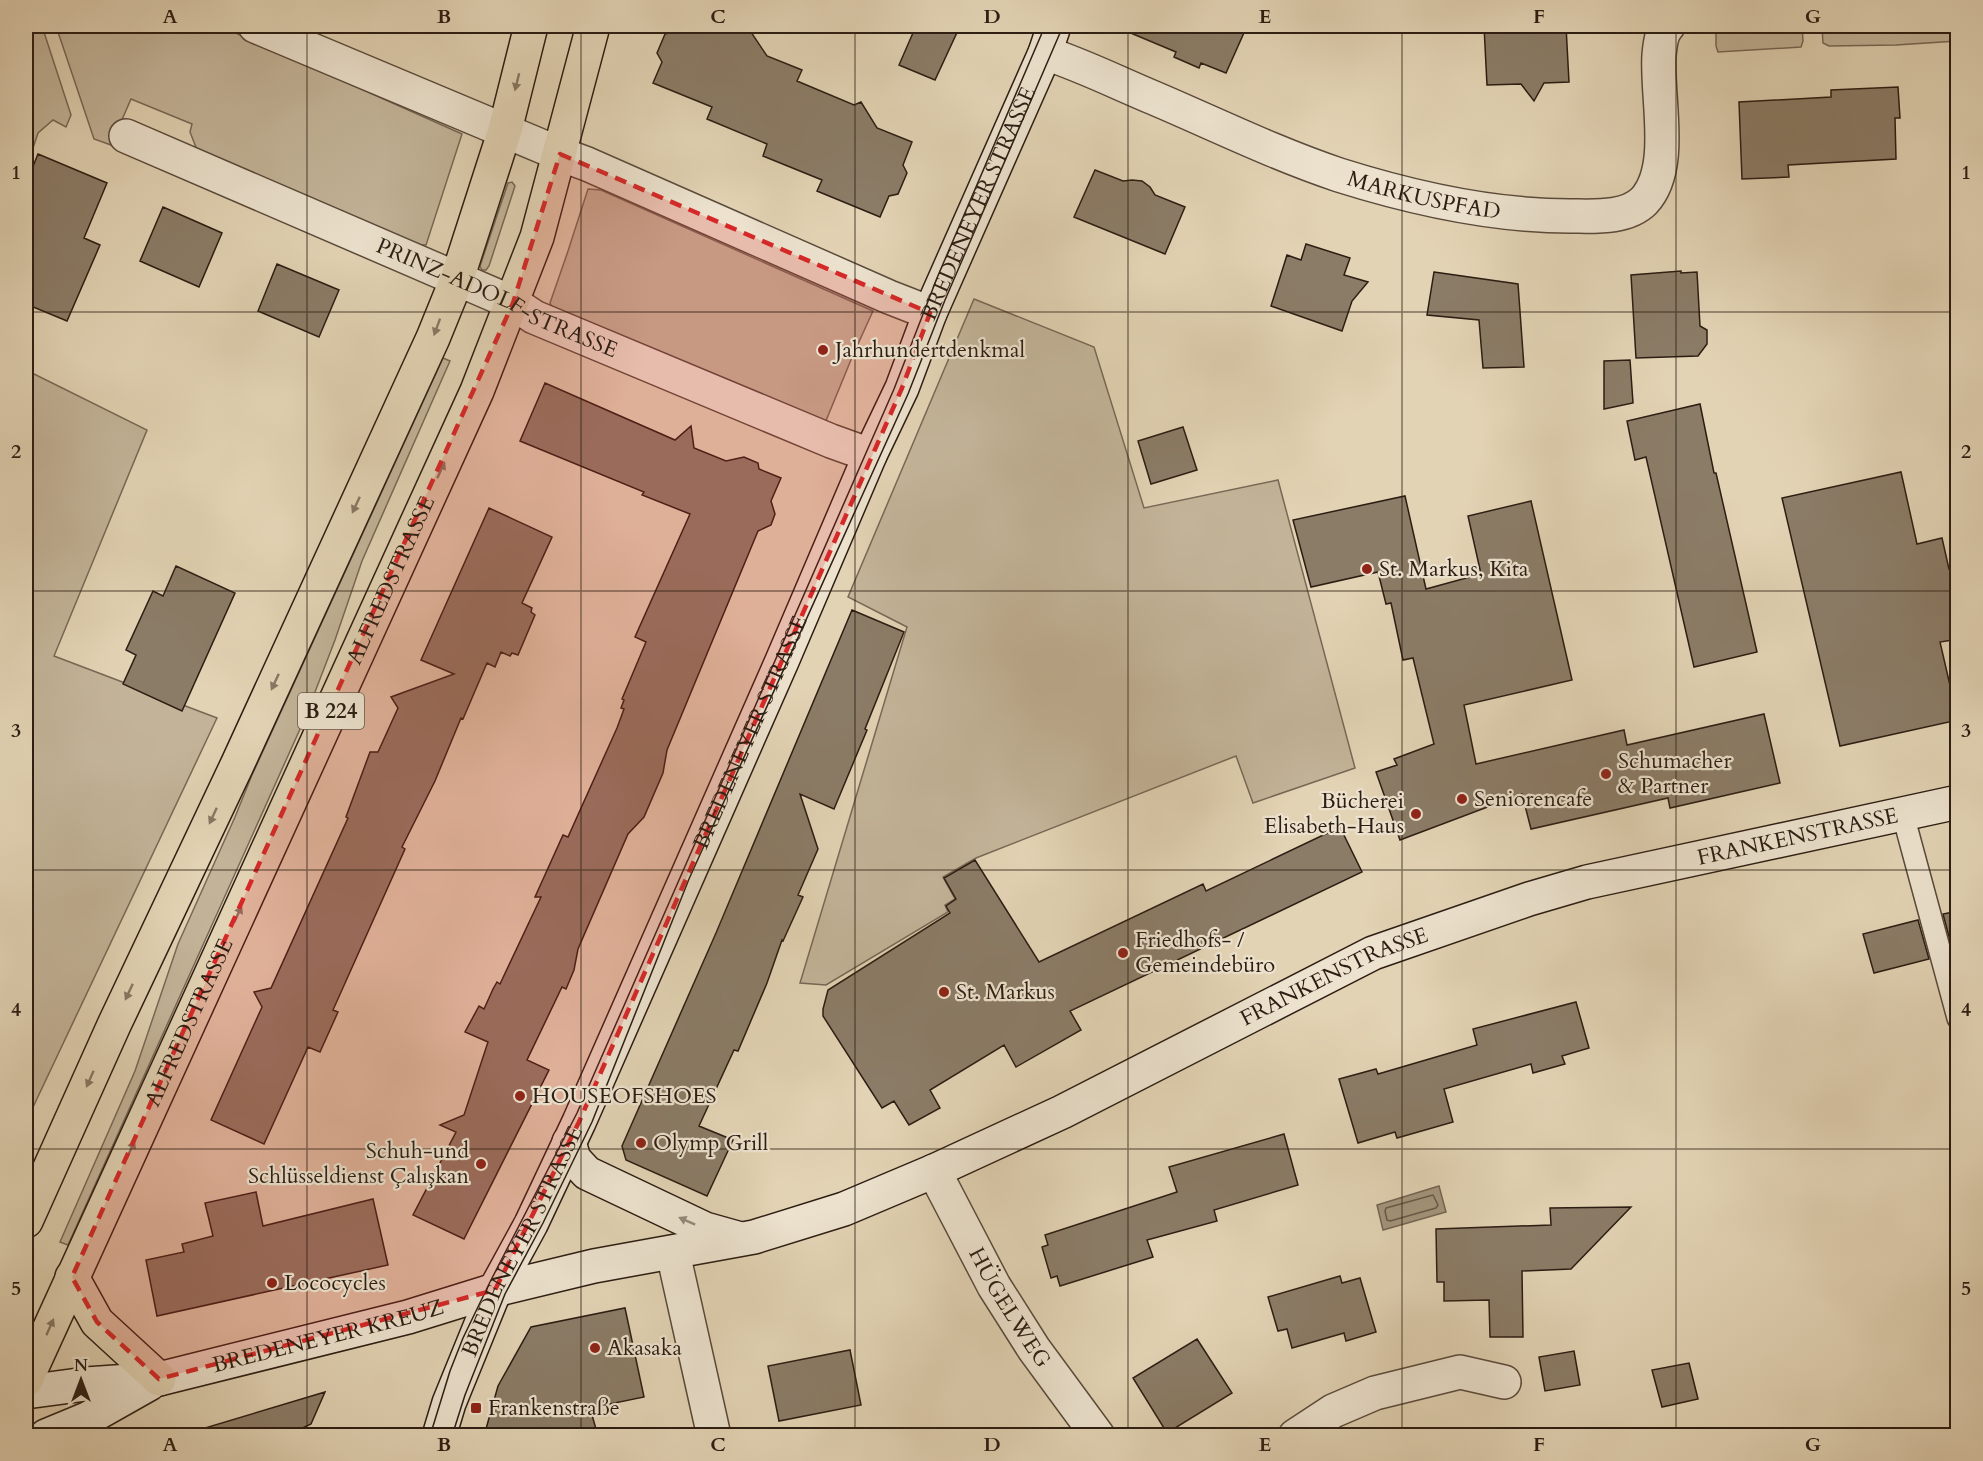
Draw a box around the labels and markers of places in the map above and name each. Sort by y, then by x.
place label: Jahrhundertdenkmal [832,335,1025,365]
marker: Jahrhundertdenkmal [816,343,830,357]
place label: St. Markus, Kita [1379,554,1529,584]
marker: St. Markus, Kita [1360,562,1374,576]
place label: Schumacher & Partner [1618,746,1732,801]
marker: Schumacher & Partner [1599,767,1613,781]
place label: Seniorencafe [1474,784,1592,814]
place label: Bücherei Elisabeth-Haus [1264,786,1404,841]
marker: Seniorencafe [1455,792,1469,806]
marker: Bücherei Elisabeth-Haus [1409,807,1423,821]
place label: Friedhofs- / Gemeindebüro [1135,925,1275,980]
marker: Friedhofs- / Gemeindebüro [1116,946,1130,960]
place label: St. Markus [956,977,1055,1007]
marker: St. Markus [937,985,951,999]
place label: HOUSEOFSHOES [532,1081,717,1111]
marker: HOUSEOFSHOES [513,1089,527,1103]
place label: Olymp Grill [653,1128,769,1158]
place label: Schuh-und Schlüsseldienst Çalışkan [248,1136,469,1191]
marker: Olymp Grill [634,1136,648,1150]
marker: Schuh-und Schlüsseldienst Çalışkan [474,1157,488,1171]
place label: Lococycles [284,1268,386,1298]
marker: Lococycles [265,1276,279,1290]
place label: Akasaka [607,1333,683,1363]
marker: Akasaka [588,1341,602,1355]
place label: Frankenstraße [488,1393,620,1423]
marker: Frankenstraße [469,1401,483,1415]

